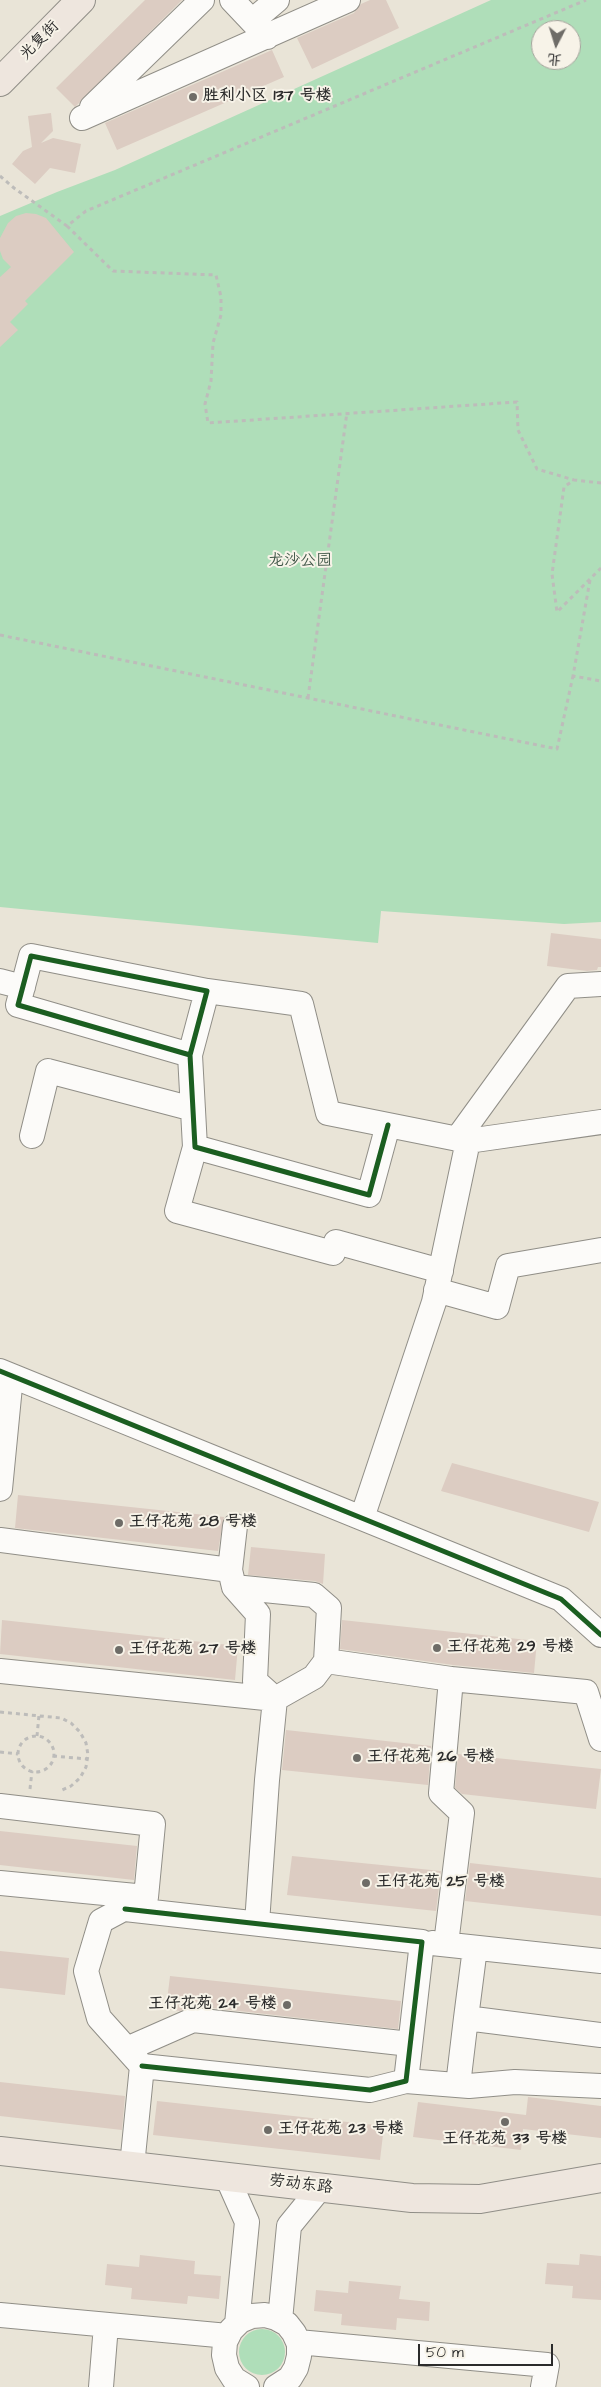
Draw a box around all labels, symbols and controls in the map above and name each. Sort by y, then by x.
street label: 光复街 [16,17,64,65]
north arrow [531,20,581,70]
text: 北 [547,48,563,70]
place label: 胜利小区 137 号楼 [203,87,332,107]
marker: 胜利小区 137 号楼 [187,91,199,103]
park label: 龙沙公园 [268,552,332,572]
place label: 王仔花苑 28 号楼 [129,1513,257,1533]
marker: 王仔花苑 28 号楼 [113,1517,125,1529]
place label: 王仔花苑 29 号楼 [447,1638,574,1658]
place label: 王仔花苑 27 号楼 [129,1640,257,1660]
marker: 王仔花苑 29 号楼 [431,1642,443,1654]
marker: 王仔花苑 27 号楼 [113,1644,125,1656]
place label: 王仔花苑 26 号楼 [367,1748,495,1768]
marker: 王仔花苑 26 号楼 [351,1752,363,1764]
place label: 王仔花苑 25 号楼 [376,1873,505,1893]
marker: 王仔花苑 25 号楼 [360,1877,372,1889]
place label: 王仔花苑 24 号楼 [148,1995,277,2015]
marker: 王仔花苑 24 号楼 [281,1999,293,2011]
marker: 王仔花苑 33 号楼 [499,2116,511,2128]
place label: 王仔花苑 23 号楼 [278,2120,404,2140]
marker: 王仔花苑 23 号楼 [262,2124,274,2136]
place label: 王仔花苑 33 号楼 [442,2130,568,2150]
street label: 劳动东路 [268,2172,334,2198]
scale bar [421,2334,556,2366]
text: 50 m [426,2342,464,2363]

